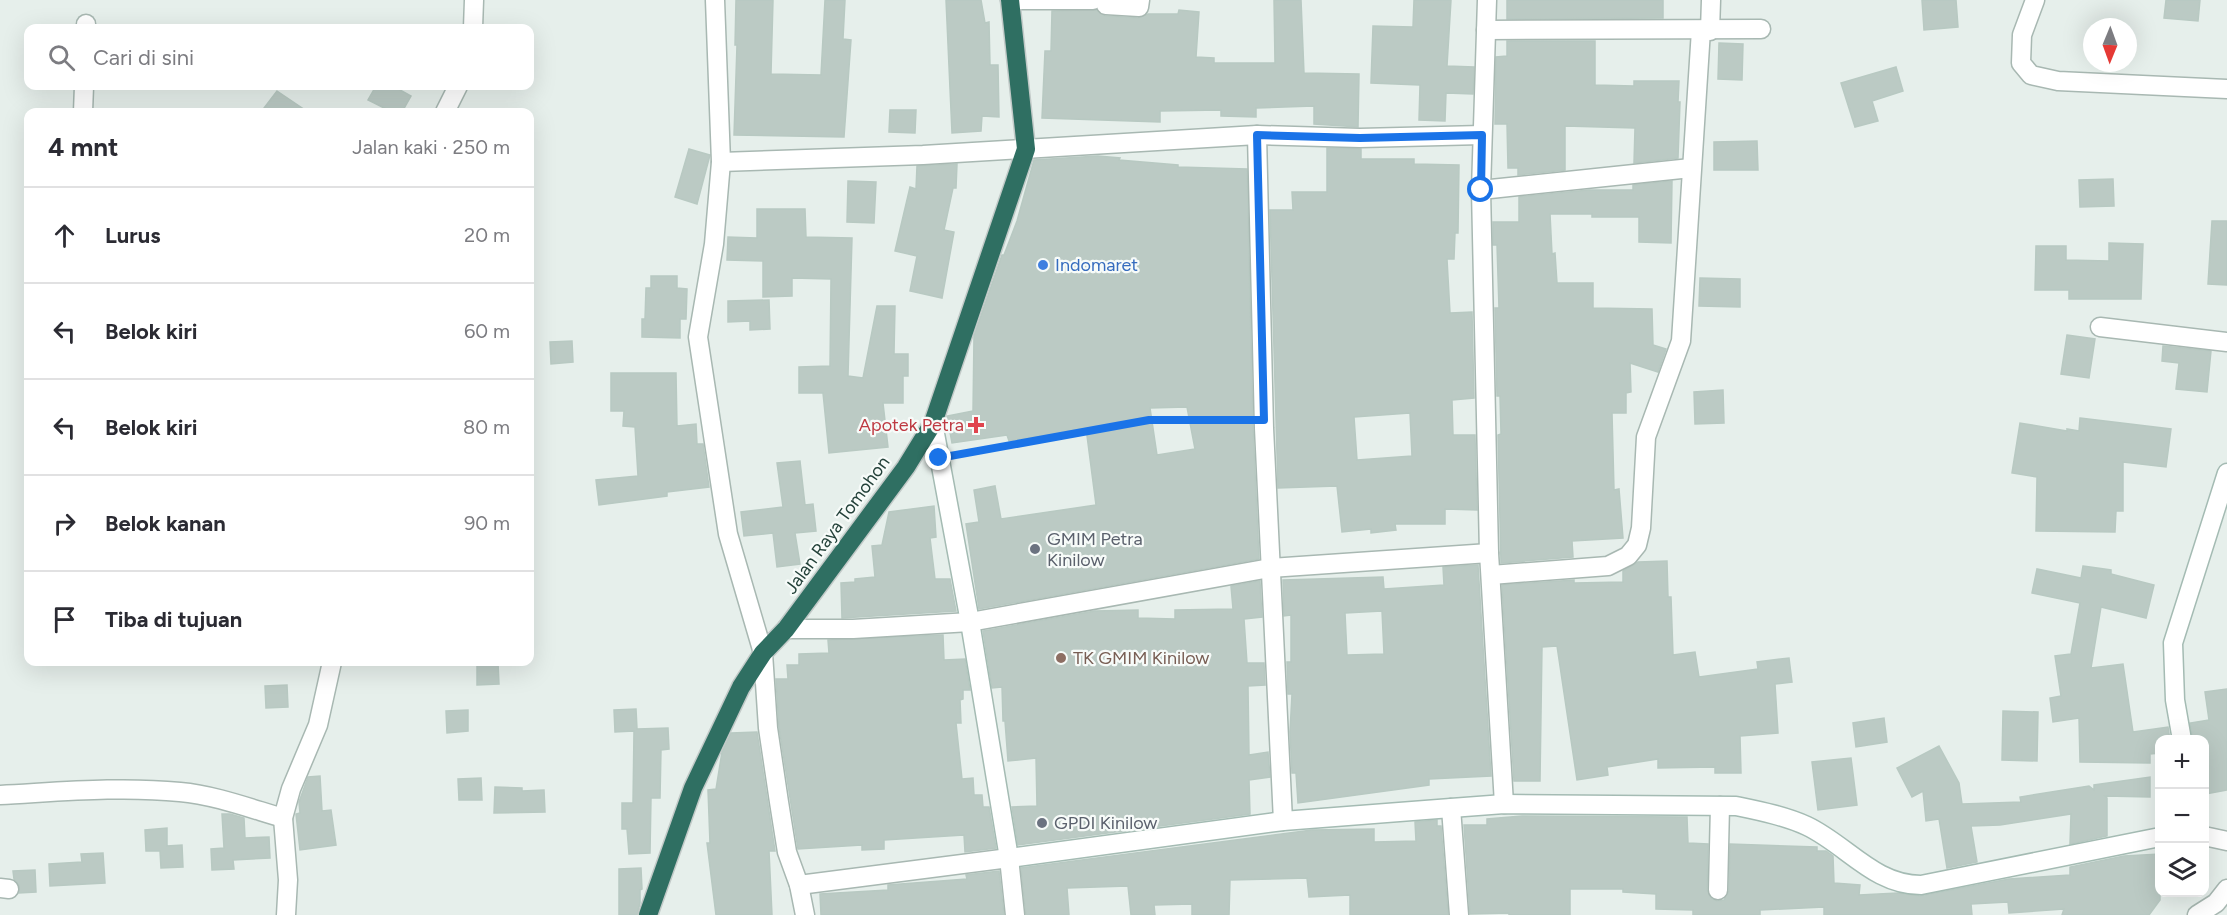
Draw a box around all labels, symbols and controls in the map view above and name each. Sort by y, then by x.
north arrow [2083,18,2137,72]
search box [24,24,534,90]
icon: search [45,41,78,74]
text: Cari di sini [93,44,194,71]
text: 4 mnt [48,131,119,163]
text: Jalan kaki · 250 m [352,135,510,159]
route start [1467,176,1493,202]
icon: ahead [48,219,81,252]
text: Lurus [105,222,160,249]
text: 20 m [464,223,510,247]
place label: Indomaret [1055,254,1138,276]
marker: Indomaret [1036,258,1050,272]
icon: left [48,315,81,348]
text: Belok kiri [105,318,198,345]
text: 60 m [464,319,510,343]
icon: left [48,411,81,444]
text: Belok kiri [105,414,198,441]
place label: Apotek Petra [859,414,964,436]
text: 80 m [463,415,510,439]
marker: Apotek Petra [969,418,983,432]
route end [925,444,951,470]
street label: Jalan Raya Tomohon [780,452,894,598]
icon: right [48,507,81,540]
text: Belok kanan [105,510,226,537]
text: 90 m [464,511,510,535]
place label: GMIM Petra Kinilow [1047,528,1143,571]
marker: GMIM Petra Kinilow [1028,542,1042,556]
icon: arrive [48,603,81,636]
text: Tiba di tujuan [105,606,242,633]
place label: TK GMIM Kinilow [1073,647,1209,669]
marker: TK GMIM Kinilow [1054,651,1068,665]
map controls [2155,735,2209,897]
button: + [2155,735,2209,789]
button: − [2155,789,2209,843]
place label: GPDI Kinilow [1054,812,1157,834]
marker: GPDI Kinilow [1035,816,1049,830]
button: layers [2155,843,2209,897]

